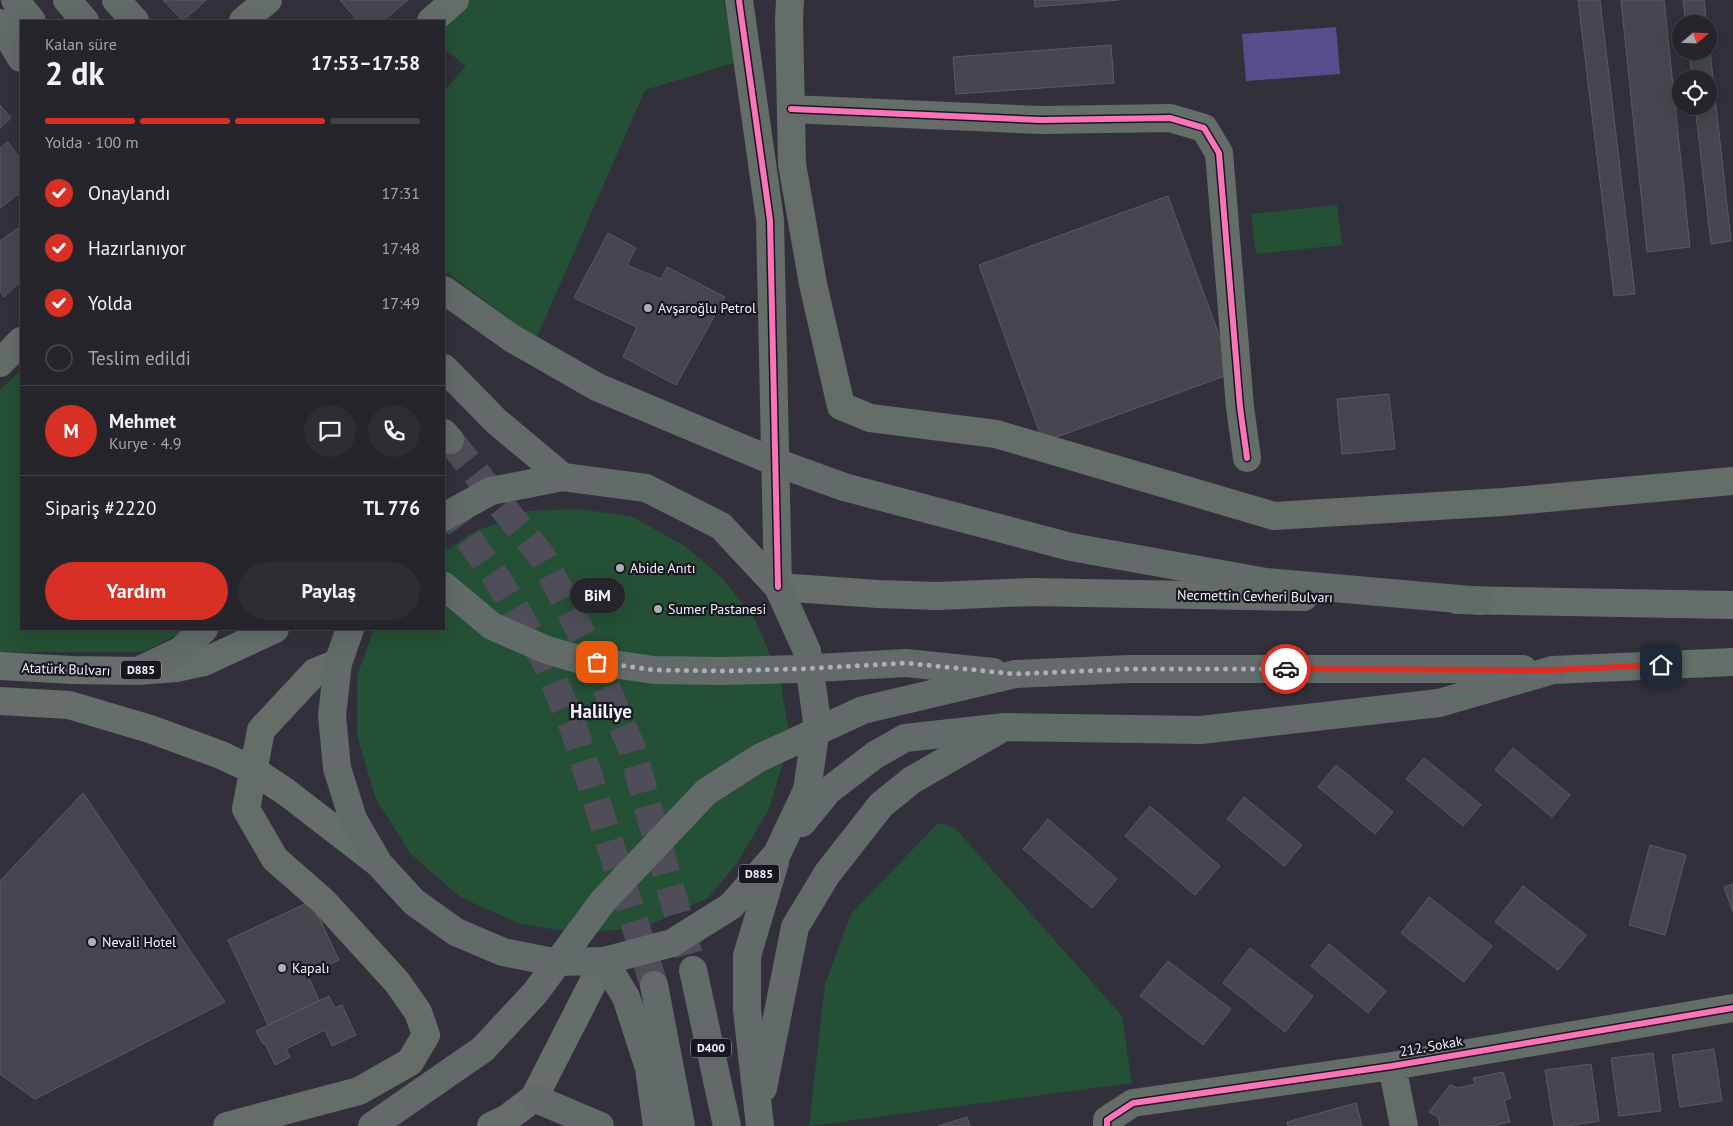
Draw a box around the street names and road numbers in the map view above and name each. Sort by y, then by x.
street label: Necmettin Cevheri Bulvarı [1177,586,1333,606]
street label: Atatürk Bulvarı [21,658,111,680]
road number: D885 [121,660,161,680]
road number: D885 [739,864,779,884]
street label: 212. Sokak [1398,1032,1464,1060]
road number: D400 [691,1038,731,1058]

